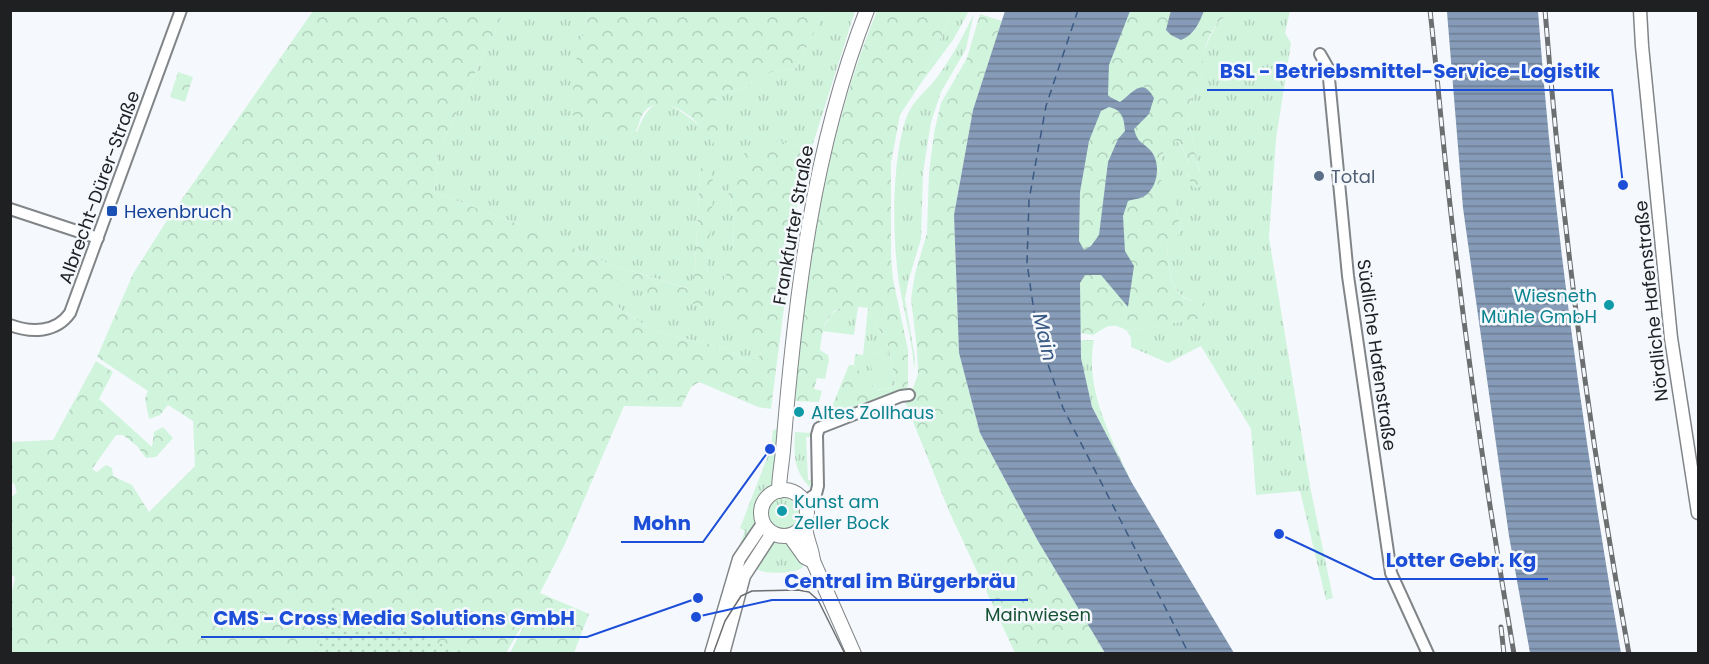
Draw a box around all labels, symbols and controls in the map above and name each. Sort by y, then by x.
callout: BSL - Betriebsmittel-Service-Logistik [1207,52,1612,90]
text: BSL - Betriebsmittel-Service-Logistik [1220,57,1601,85]
street label: Albrecht-Dürer-Straße [52,87,146,287]
street label: Frankfurter Straße [767,143,819,307]
place label: Total [1331,164,1375,189]
marker: Total [1312,169,1326,183]
place label: Hexenbruch [124,199,232,224]
street label: Nördliche Hafenstraße [1628,199,1674,403]
marker: Hexenbruch [105,204,119,218]
street label: Südliche Hafenstraße [1351,258,1403,452]
place label: Wiesneth Mühle GmbH [1481,283,1597,329]
marker: Wiesneth Mühle GmbH [1602,298,1616,312]
water label: Main [1026,310,1064,364]
place label: Altes Zollhaus [811,400,934,425]
marker: Altes Zollhaus [792,405,806,419]
place label: Kunst am Zeller Bock [794,489,890,535]
callout: Mohn [621,504,703,542]
marker: Kunst am Zeller Bock [775,504,789,518]
text: Mohn [633,509,691,537]
callout: Lotter Gebr. Kg [1374,541,1548,579]
text: Lotter Gebr. Kg [1386,546,1536,574]
callout: Central im Bürgerbräu [772,562,1028,600]
text: Central im Bürgerbräu [784,567,1016,595]
callout: CMS - Cross Media Solutions GmbH [201,599,587,637]
park label: Mainwiesen [985,602,1091,627]
text: CMS - Cross Media Solutions GmbH [213,604,575,632]

